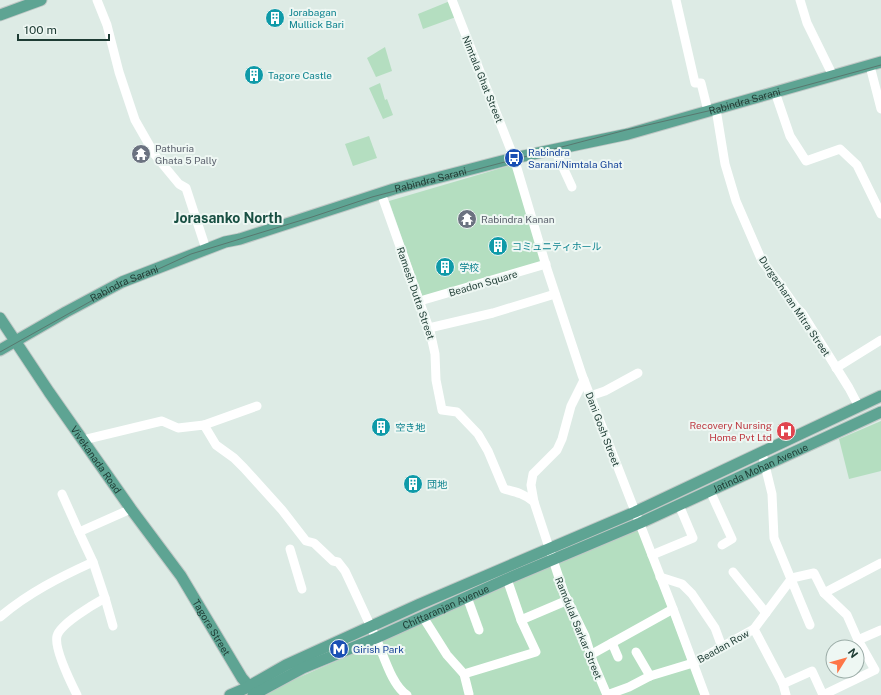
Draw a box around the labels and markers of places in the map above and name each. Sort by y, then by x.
place label: Jorabagan Mullick Bari [289,6,344,30]
building icon: Jorabagan Mullick Bari [264,7,286,29]
building icon: Tagore Castle [243,64,265,86]
place label: Tagore Castle [268,69,332,81]
place label: Pathuria Ghata 5 Pally [155,142,218,166]
temple icon: Pathuria Ghata 5 Pally [130,143,152,165]
place label: Rabindra Sarani/Nimtala Ghat [528,146,622,170]
bus stop icon: Rabindra Sarani/Nimtala Ghat [503,147,525,169]
temple icon: Rabindra Kanan [456,208,478,230]
place label: Rabindra Kanan [481,213,555,225]
building icon: コミュニティホール [487,235,509,257]
place label: コミュニティホール [512,240,601,252]
building icon: 学校 [434,256,456,278]
place label: 学校 [459,261,479,273]
building icon: 空き地 [370,416,392,438]
place label: Recovery Nursing Home Pvt Ltd [689,419,772,443]
hospital icon: Recovery Nursing Home Pvt Ltd [775,420,797,442]
place label: 空き地 [395,421,426,433]
building icon: 団地 [402,473,424,495]
place label: 団地 [427,478,448,490]
metro station icon: Girish Park [328,638,350,660]
place label: Girish Park [353,643,404,655]

